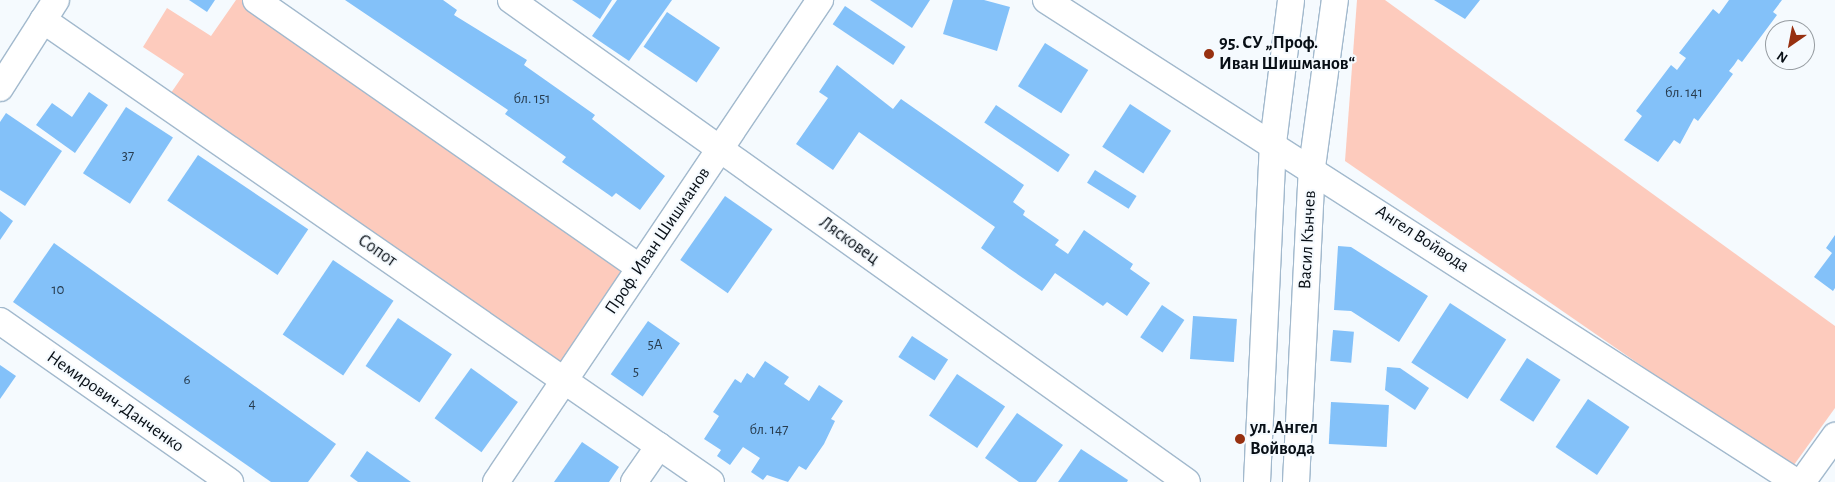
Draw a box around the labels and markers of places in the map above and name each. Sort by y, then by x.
place label: 95. СУ „Проф. Иван Шишманов“ [1219,33,1355,76]
marker: 95. СУ „Проф. Иван Шишманов“ [1203,48,1215,60]
place label: ул. Ангел Войвода [1250,418,1318,460]
marker: ул. Ангел Войвода [1234,433,1246,445]

